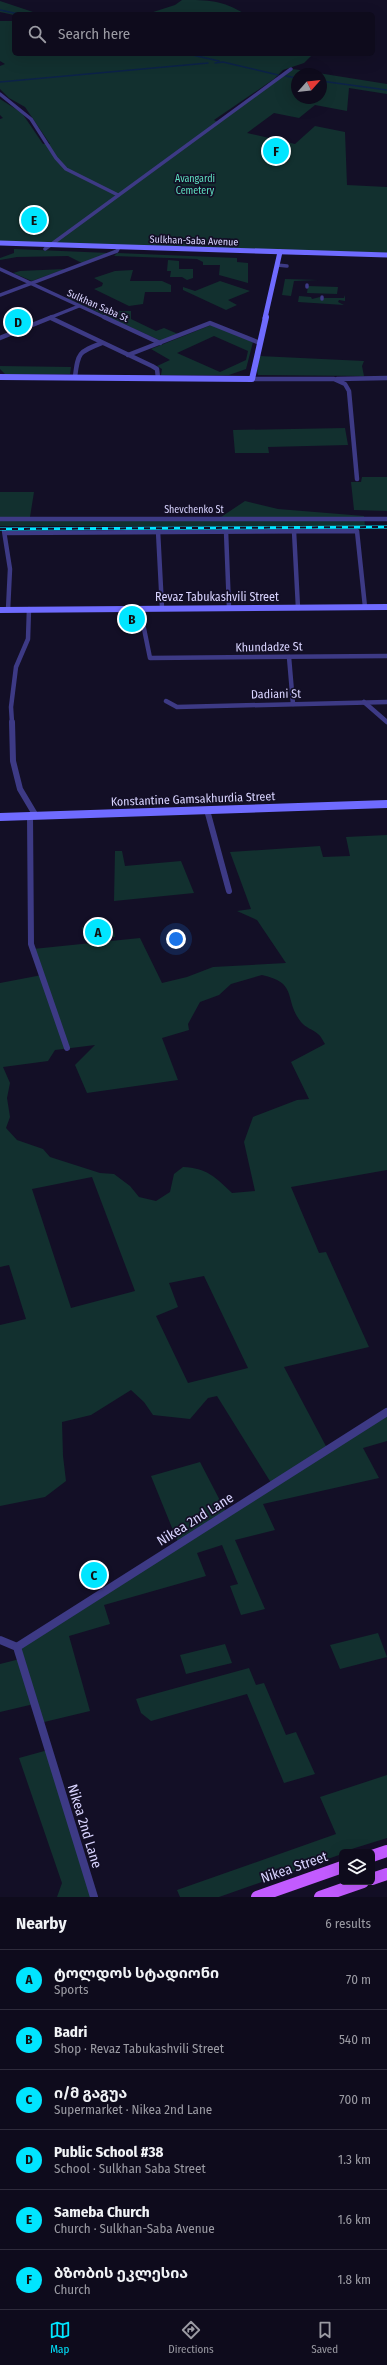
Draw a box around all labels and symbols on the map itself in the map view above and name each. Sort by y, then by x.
north arrow [291,68,327,104]
pin: F [263,136,289,166]
park label: Avangardi Cemetery [175,173,215,197]
pin: E [21,205,47,235]
street label: Sulkhan-Saba Avenue [149,233,239,249]
street label: Sulkhan Saba St [65,287,131,325]
pin: D [5,307,31,337]
street label: Shevchenko St [164,504,225,516]
street label: Revaz Tabukashvili Street [155,590,279,604]
pin: B [119,604,145,634]
street label: Khundadze St [235,639,303,655]
street label: Dadiani St [251,687,301,701]
street label: Konstantine Gamsakhurdia Street [110,789,276,809]
pin: A [85,917,111,947]
your location [166,929,186,949]
street label: Nikea 2nd Lane [154,1489,237,1550]
pin: C [81,1560,107,1590]
street label: Nikea 2nd Lane [64,1782,105,1870]
street label: Nikea Street [258,1848,330,1887]

